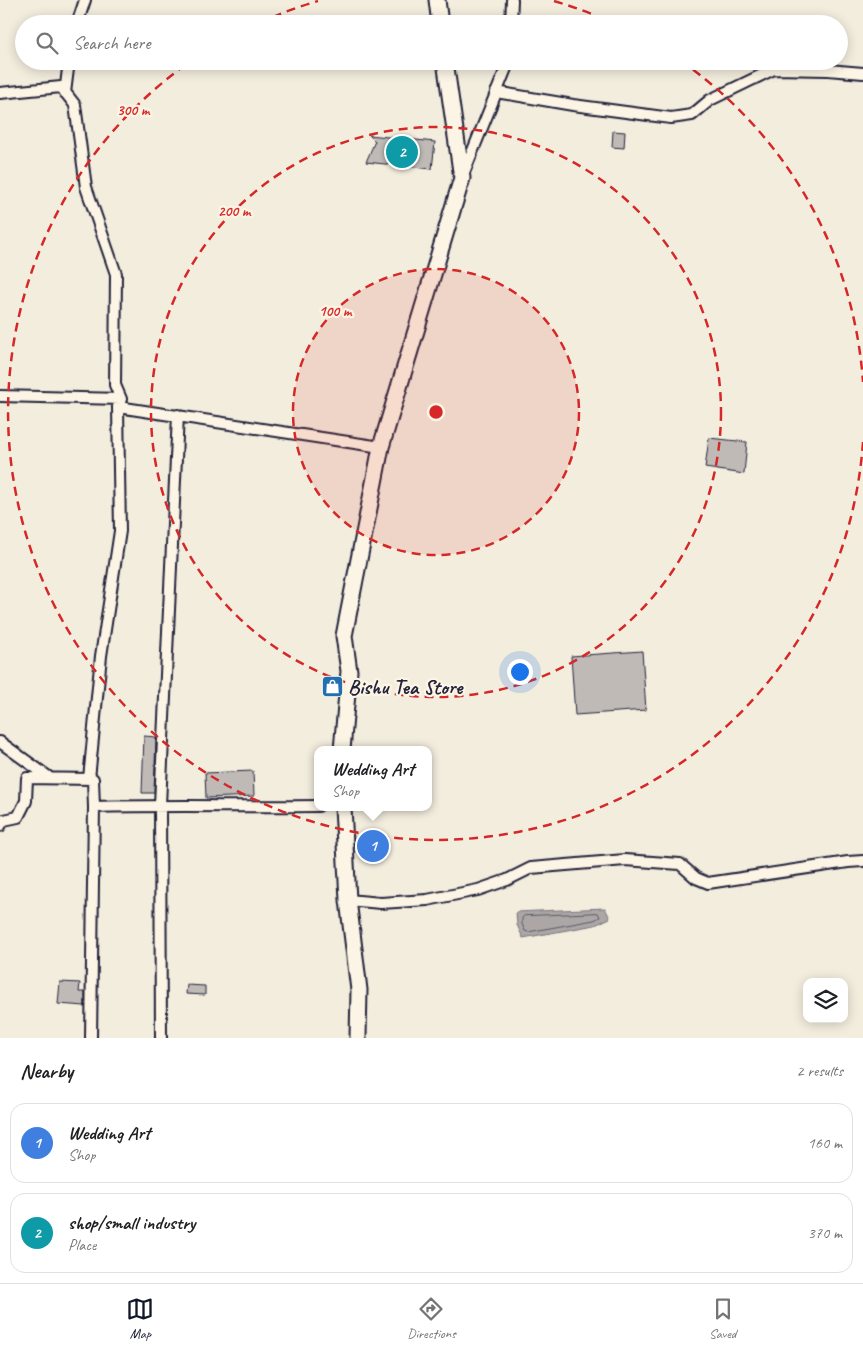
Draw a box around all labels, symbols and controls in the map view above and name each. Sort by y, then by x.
search box [15,15,848,70]
icon: search [33,29,61,57]
text: Search here [73,31,150,55]
text: 300 m [117,101,151,120]
pin: 2 [386,133,418,171]
text: 200 m [218,202,252,221]
text: 100 m [319,302,353,321]
centre of rings [427,403,445,421]
your location [507,659,533,685]
place label: Bishu Tea Store [348,674,464,700]
shop icon: Bishu Tea Store [320,675,344,699]
popup [314,746,432,811]
text: Wedding Art [332,757,414,781]
text: Shop [332,781,359,801]
pin: 1 [357,827,389,865]
map controls [803,978,848,1023]
button: layers [803,978,848,1023]
text: Nearby [20,1058,73,1084]
text: 2 results [796,1061,843,1081]
text: Wedding Art [68,1121,150,1145]
text: 1 [33,1133,41,1153]
text: 160 m [808,1133,842,1153]
text: Shop [68,1145,95,1165]
text: shop/small industry [68,1211,195,1235]
text: 2 [33,1223,41,1243]
text: 370 m [808,1223,842,1243]
text: Place [68,1235,96,1255]
tab: Map [126,1295,154,1342]
tab: Directions [407,1295,456,1342]
tab: Saved [709,1295,737,1342]

